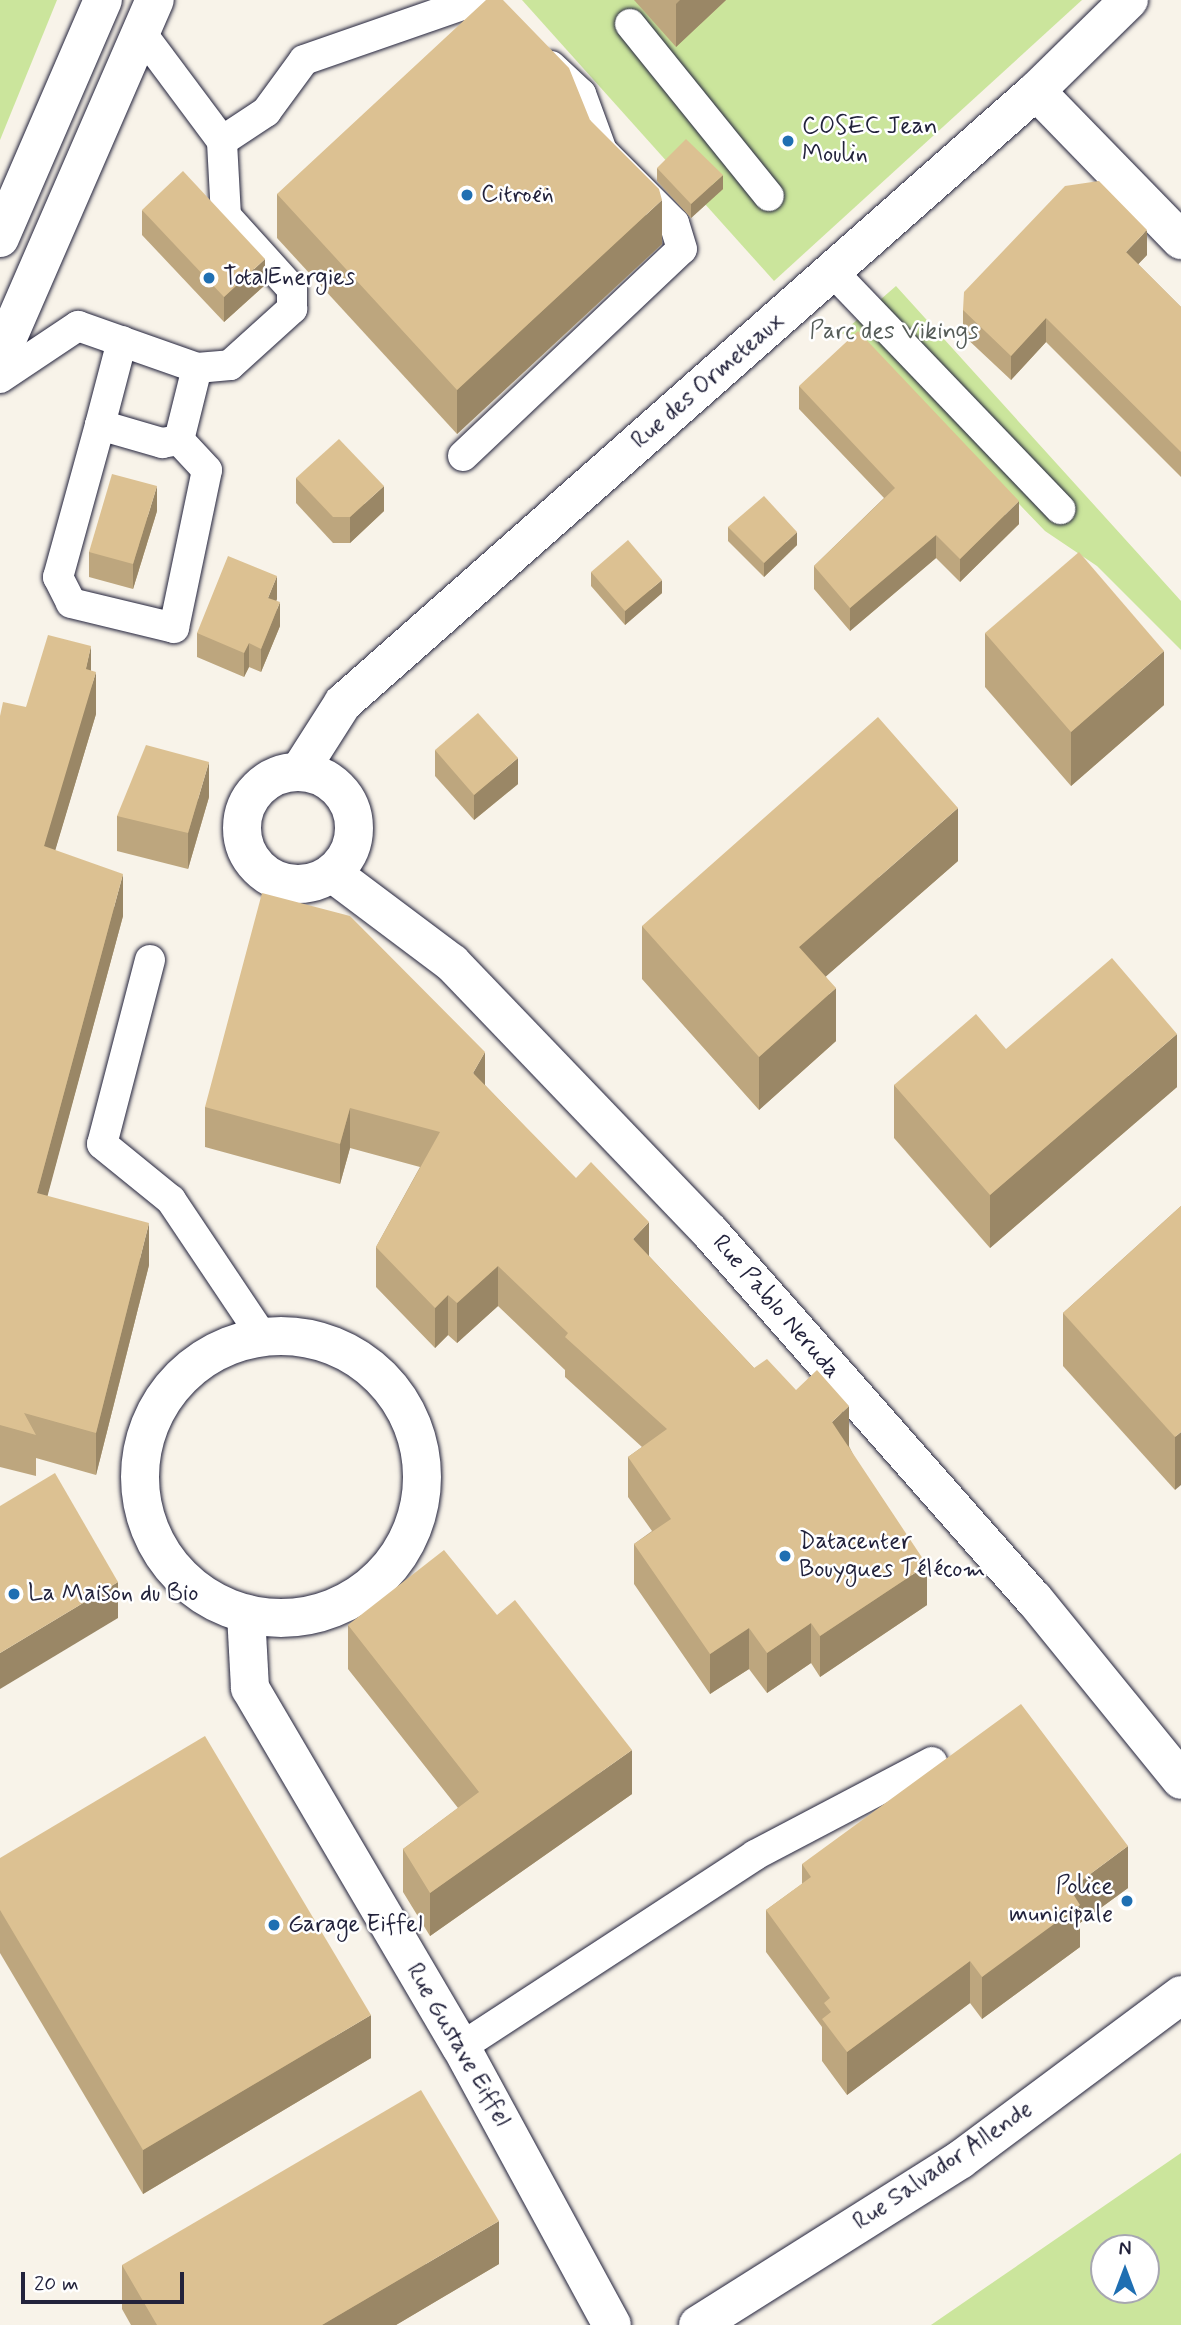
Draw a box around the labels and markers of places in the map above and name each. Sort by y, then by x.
place label: COSEC Jean Moulin [802,113,937,169]
marker: COSEC Jean Moulin [780,133,796,149]
place label: Citroën [481,181,554,209]
marker: Citroën [459,187,475,203]
place label: TotalEnergies [223,264,355,292]
marker: TotalEnergies [201,270,217,286]
place label: Datacenter Bouygues Télécom [799,1528,983,1584]
marker: Datacenter Bouygues Télécom [777,1548,793,1564]
place label: La Maison du Bio [28,1580,205,1608]
marker: La Maison du Bio [6,1586,22,1602]
place label: Police municipale [1009,1873,1113,1929]
marker: Police municipale [1119,1893,1135,1909]
place label: Garage Eiffel [288,1911,422,1939]
marker: Garage Eiffel [266,1917,282,1933]

